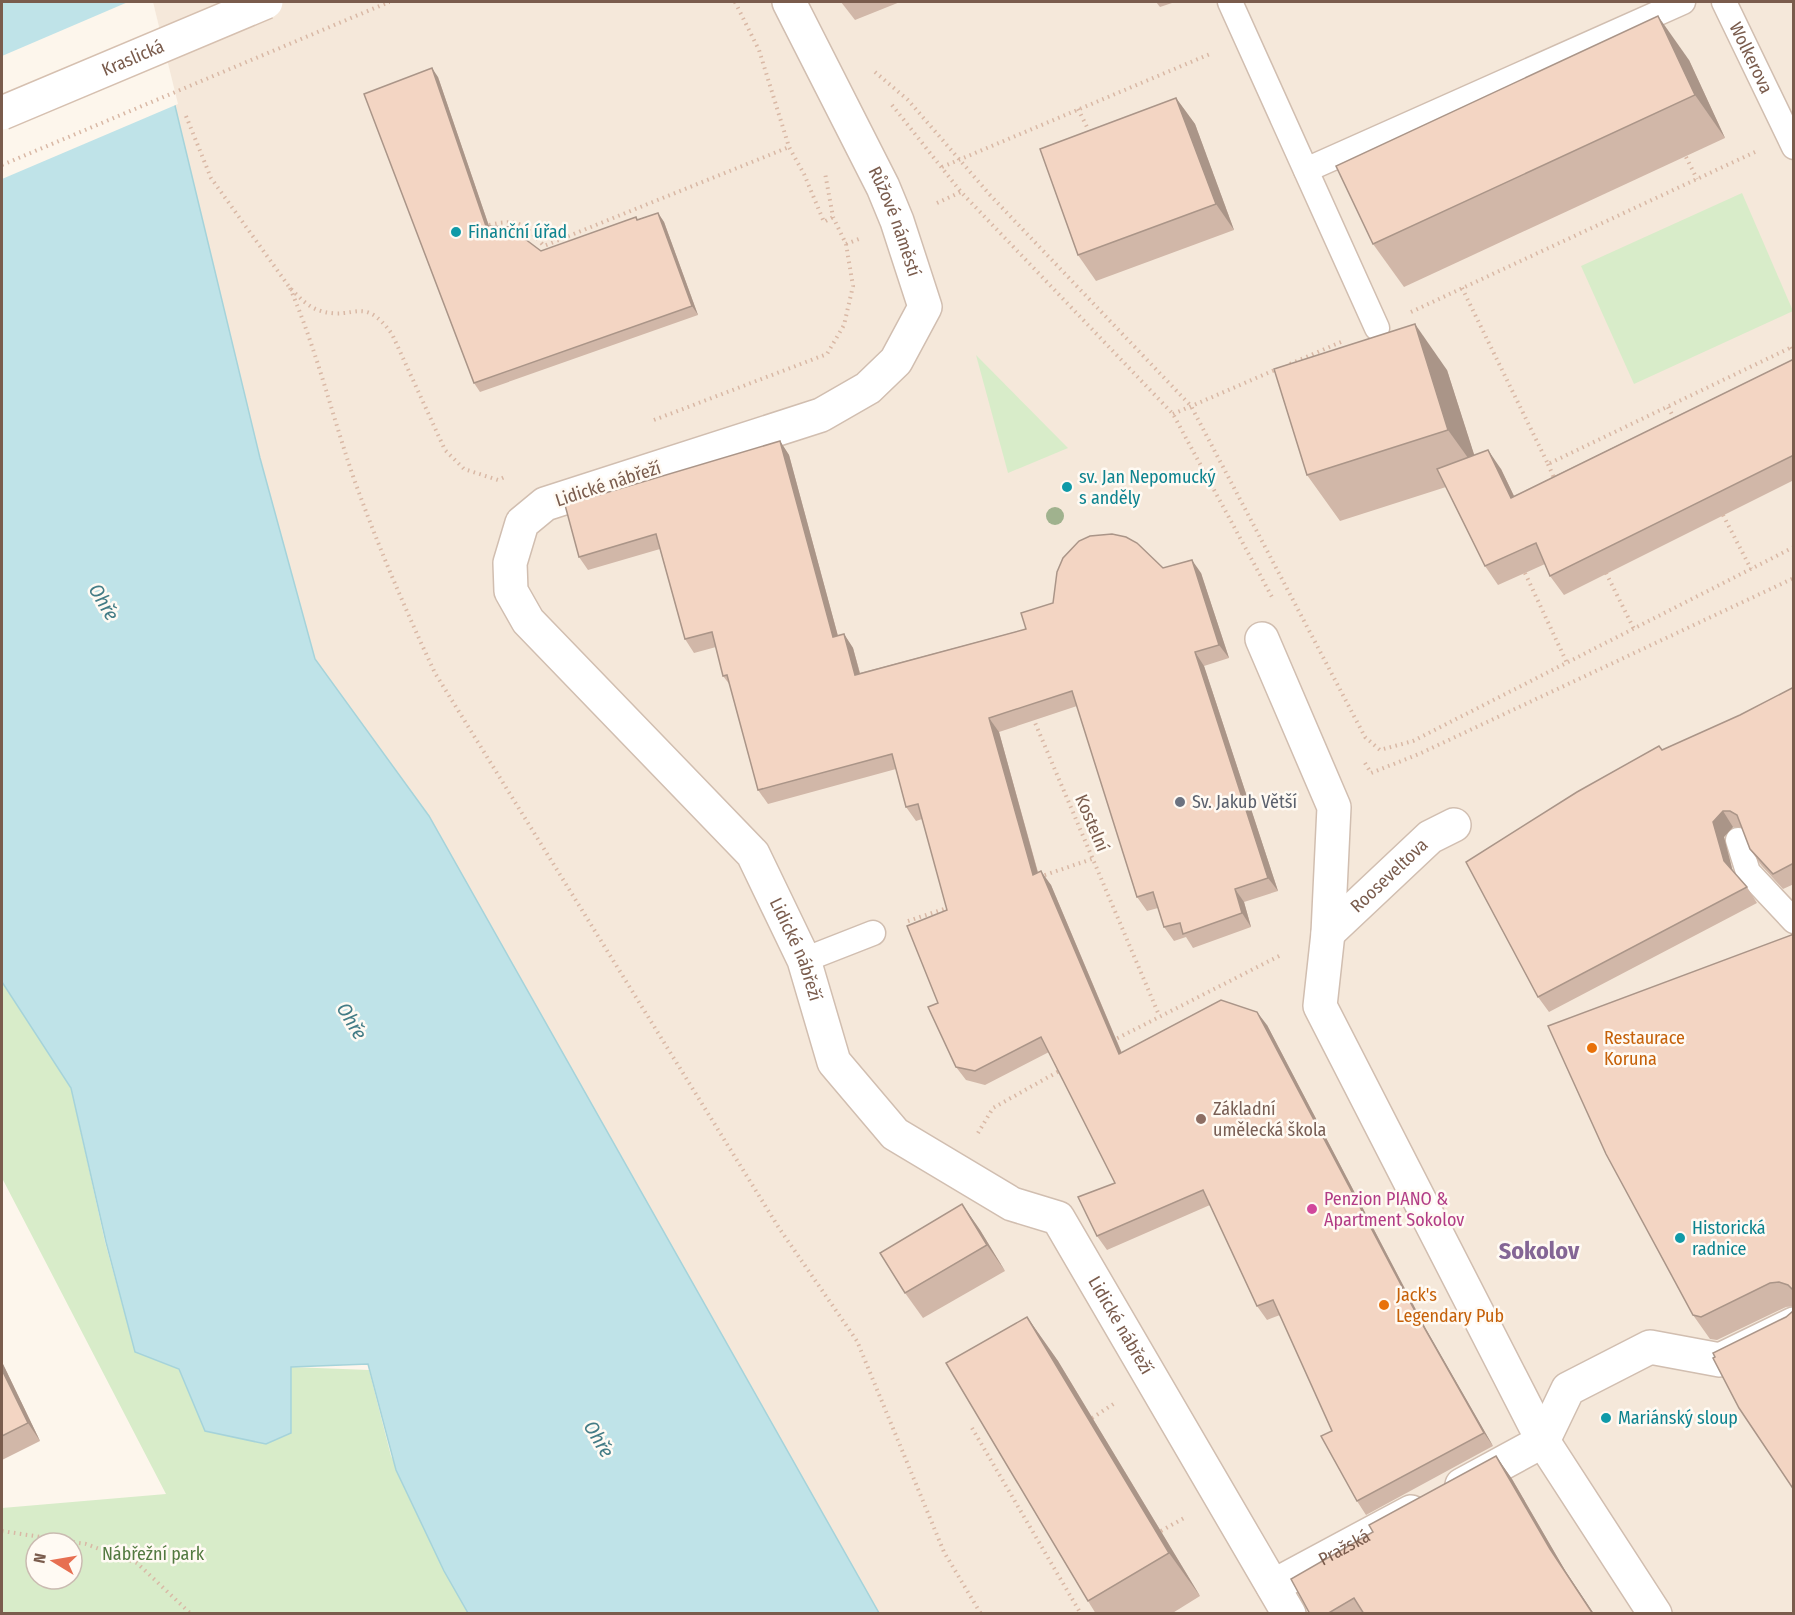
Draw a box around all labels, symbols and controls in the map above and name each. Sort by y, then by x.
street label: Wolkerova [1724,19,1778,97]
street label: Kraslická [98,35,168,81]
street label: Růžové náměstí [863,163,925,280]
place label: Finanční úřad [468,221,567,243]
marker: Finanční úřad [449,225,463,239]
street label: Lidické nábřeží [552,456,664,511]
place label: sv. Jan Nepomucký s anděly [1079,466,1215,509]
marker: sv. Jan Nepomucký s anděly [1060,480,1074,494]
water label: Ohře [84,579,125,625]
street label: Kostelní [1070,791,1114,855]
place label: Sv. Jakub Větší [1192,791,1297,813]
marker: Sv. Jakub Větší [1173,795,1187,809]
street label: Rooseveltova [1346,834,1433,917]
street label: Lidické nábřeží [765,894,827,1004]
water label: Ohře [332,998,373,1044]
place label: Restaurace Koruna [1604,1027,1685,1070]
marker: Restaurace Koruna [1585,1041,1599,1055]
place label: Základní umělecká škola [1213,1098,1327,1141]
marker: Základní umělecká škola [1194,1112,1208,1126]
place label: Penzion PIANO & Apartment Sokolov [1324,1188,1464,1231]
marker: Penzion PIANO & Apartment Sokolov [1305,1202,1319,1216]
place label: Historická radnice [1692,1217,1766,1260]
marker: Historická radnice [1673,1231,1687,1245]
district label: Sokolov [1499,1237,1580,1265]
street label: Lidické nábřeží [1083,1272,1158,1379]
place label: Jack's Legendary Pub [1396,1284,1504,1327]
marker: Jack's Legendary Pub [1377,1298,1391,1312]
place label: Mariánský sloup [1618,1407,1738,1429]
marker: Mariánský sloup [1599,1411,1613,1425]
water label: Ohře [579,1416,620,1462]
street label: Pražská [1315,1525,1374,1570]
north arrow [24,1531,84,1591]
park label: Nábřežní park [102,1543,205,1565]
text: N [30,1552,50,1565]

